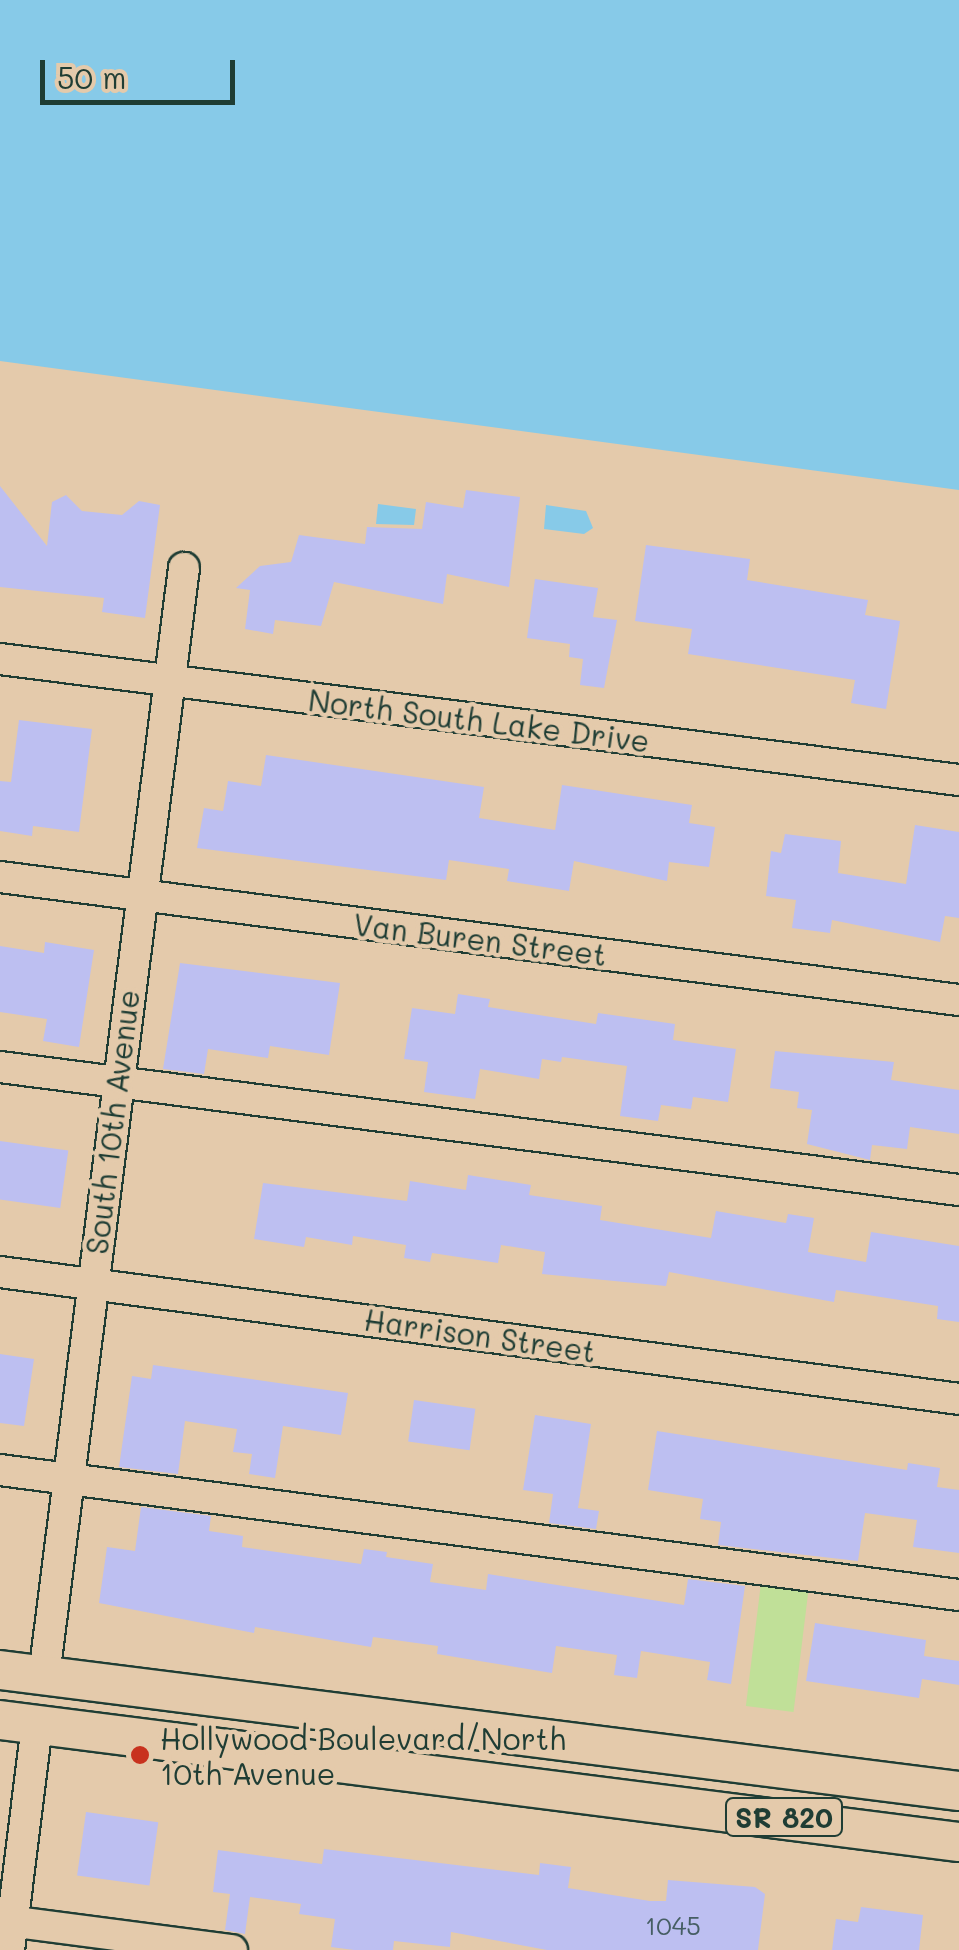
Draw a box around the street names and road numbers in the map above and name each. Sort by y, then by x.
street label: North South Lake Drive [306,681,652,759]
street label: Van Buren Street [351,906,609,972]
street label: South 10th Avenue [78,988,146,1256]
street label: Harrison Street [362,1301,598,1369]
road number: SR 820 [724,1794,844,1840]

